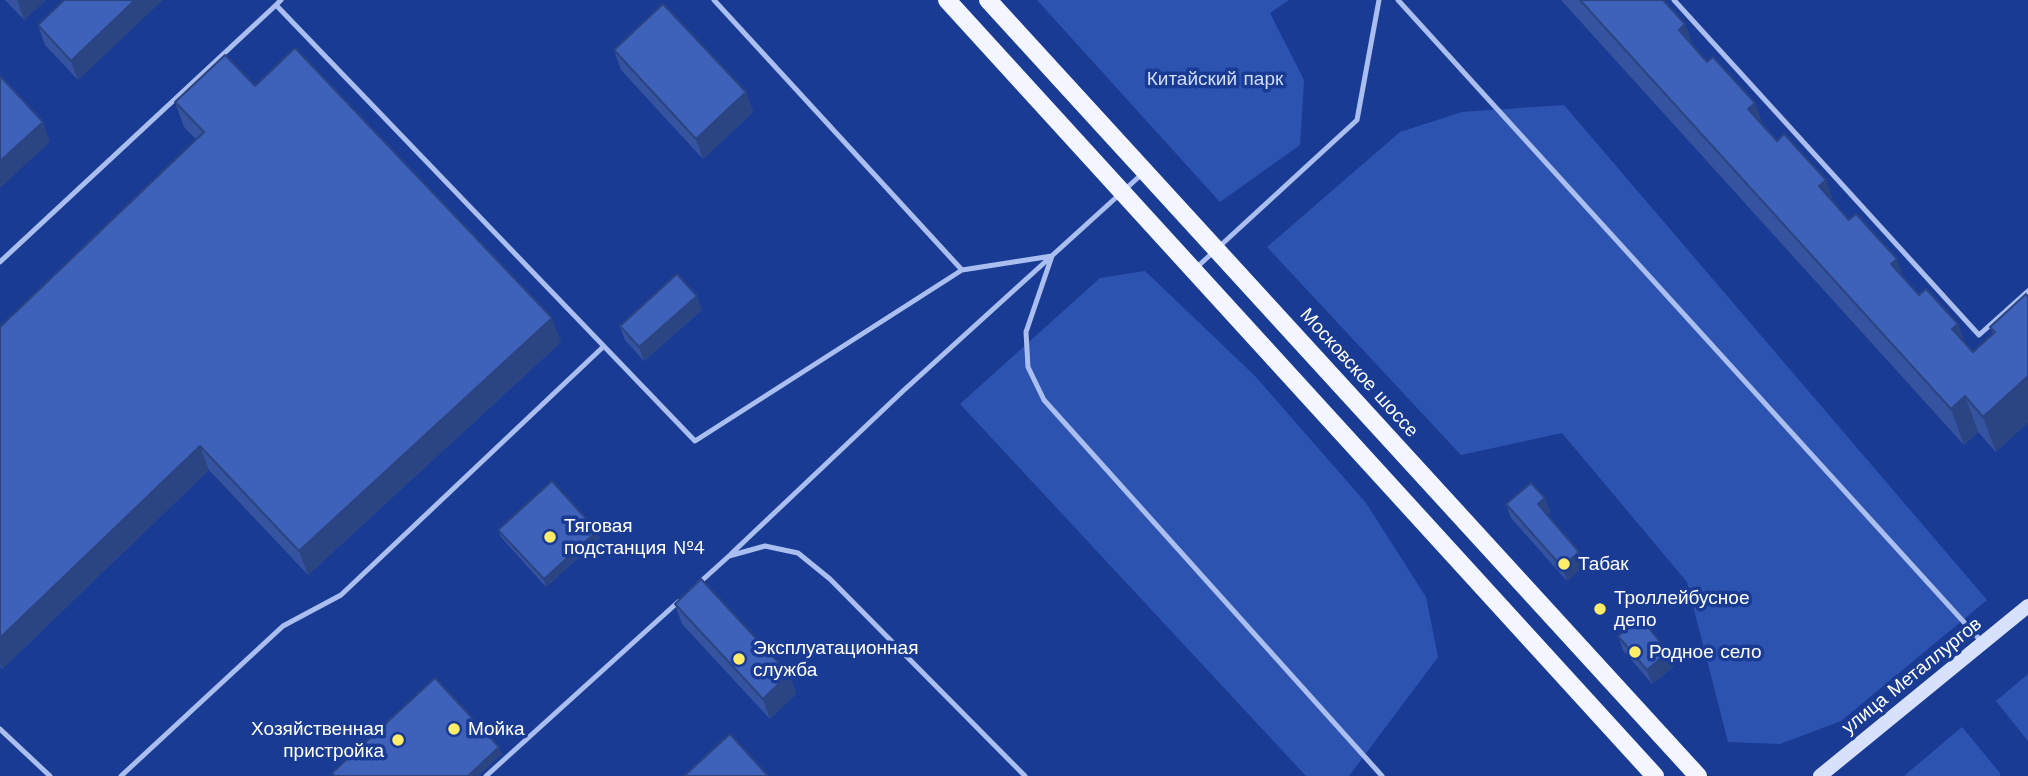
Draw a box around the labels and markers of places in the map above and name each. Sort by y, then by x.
place label: Тяговая подстанция №4 [564,515,705,559]
marker: Тяговая подстанция №4 [542,529,558,545]
place label: Табак [1578,553,1629,575]
marker: Табак [1556,556,1572,572]
place label: Троллейбусное депо [1614,587,1749,631]
marker: Троллейбусное депо [1592,601,1608,617]
place label: Эксплуатационная служба [753,637,918,681]
place label: Родное село [1649,641,1761,663]
marker: Родное село [1627,644,1643,660]
marker: Эксплуатационная служба [731,651,747,667]
place label: Хозяйственная пристройка [251,718,384,762]
place label: Мойка [468,718,525,740]
marker: Мойка [446,721,462,737]
marker: Хозяйственная пристройка [390,732,406,748]

